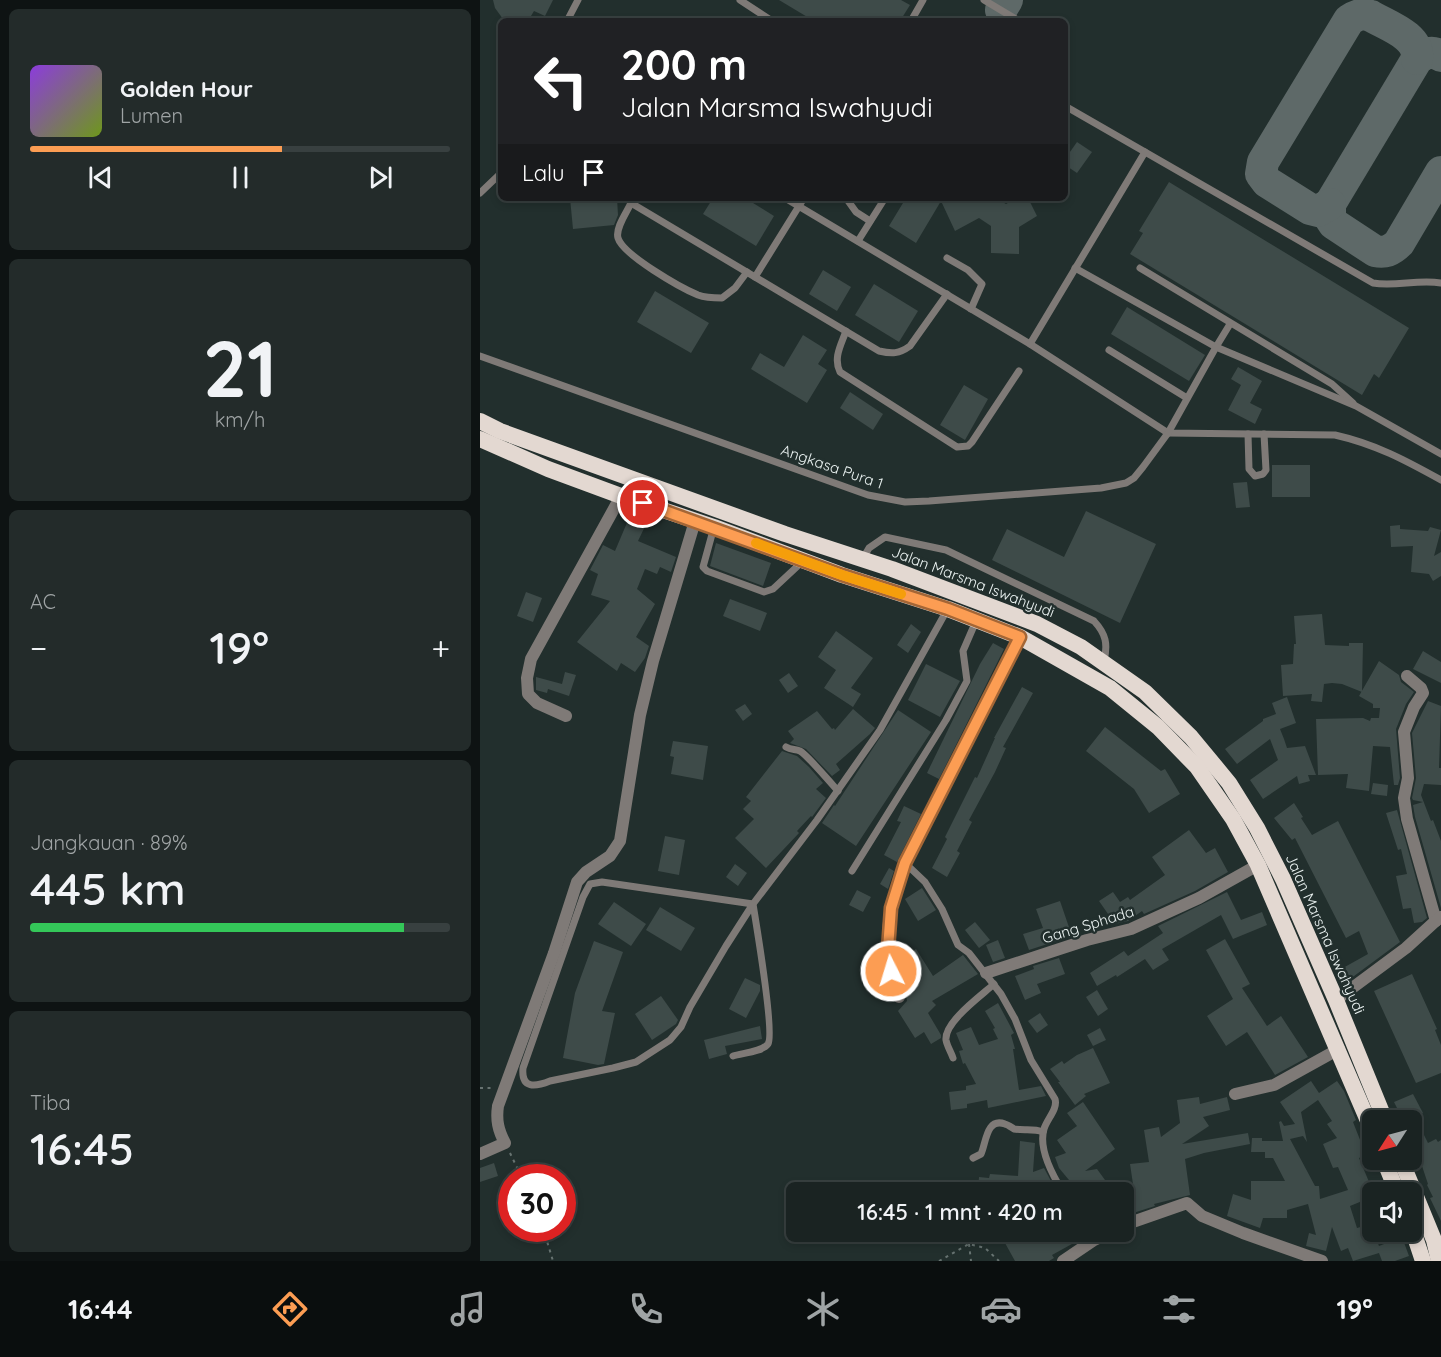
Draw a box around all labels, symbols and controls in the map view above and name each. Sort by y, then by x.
text: 200 m [621,38,747,91]
icon: left [522,42,600,120]
text: Golden Hour [120,75,253,103]
text: Jalan Marsma Iswahyudi [621,90,933,124]
text: Lumen [120,103,183,128]
icon: arrive [577,156,610,189]
text: Lalu [522,159,565,187]
icon: previous [84,161,117,194]
icon: pause [224,161,257,194]
icon: next [364,161,397,194]
text: 21 [203,319,277,417]
text: km/h [215,407,265,432]
street label: Angkasa Pura 1 [779,440,886,493]
pin [617,477,668,528]
icon: arrive [626,486,659,519]
street label: Jalan Marsma Iswahyudi [889,542,1057,621]
text: AC [30,589,56,614]
text: 19° [210,619,269,675]
text: − [30,627,47,668]
text: + [431,627,450,668]
text: Jangkauan · 89% [30,830,188,855]
street label: Jalan Marsma Iswahyudi [1282,851,1369,1017]
text: 445 km [30,860,186,916]
street label: Gang Sphada [1040,902,1136,948]
position arrow [859,939,923,1003]
text: Tiba [30,1090,71,1115]
north arrow [1362,1110,1422,1170]
map controls [1362,1110,1422,1242]
text: 16:45 [30,1120,134,1176]
speed limit sign: 30 [498,1164,576,1242]
button: sound [1362,1182,1422,1242]
text: 16:45 · 1 mnt · 420 m [857,1198,1063,1226]
icon: directions [269,1288,311,1330]
icon: music [447,1288,489,1330]
icon: phone [625,1288,667,1330]
icon: climate [802,1288,844,1330]
icon: car [980,1288,1022,1330]
icon: filters [1158,1288,1200,1330]
text: 16:44 [68,1292,133,1326]
text: 19° [1336,1292,1373,1326]

